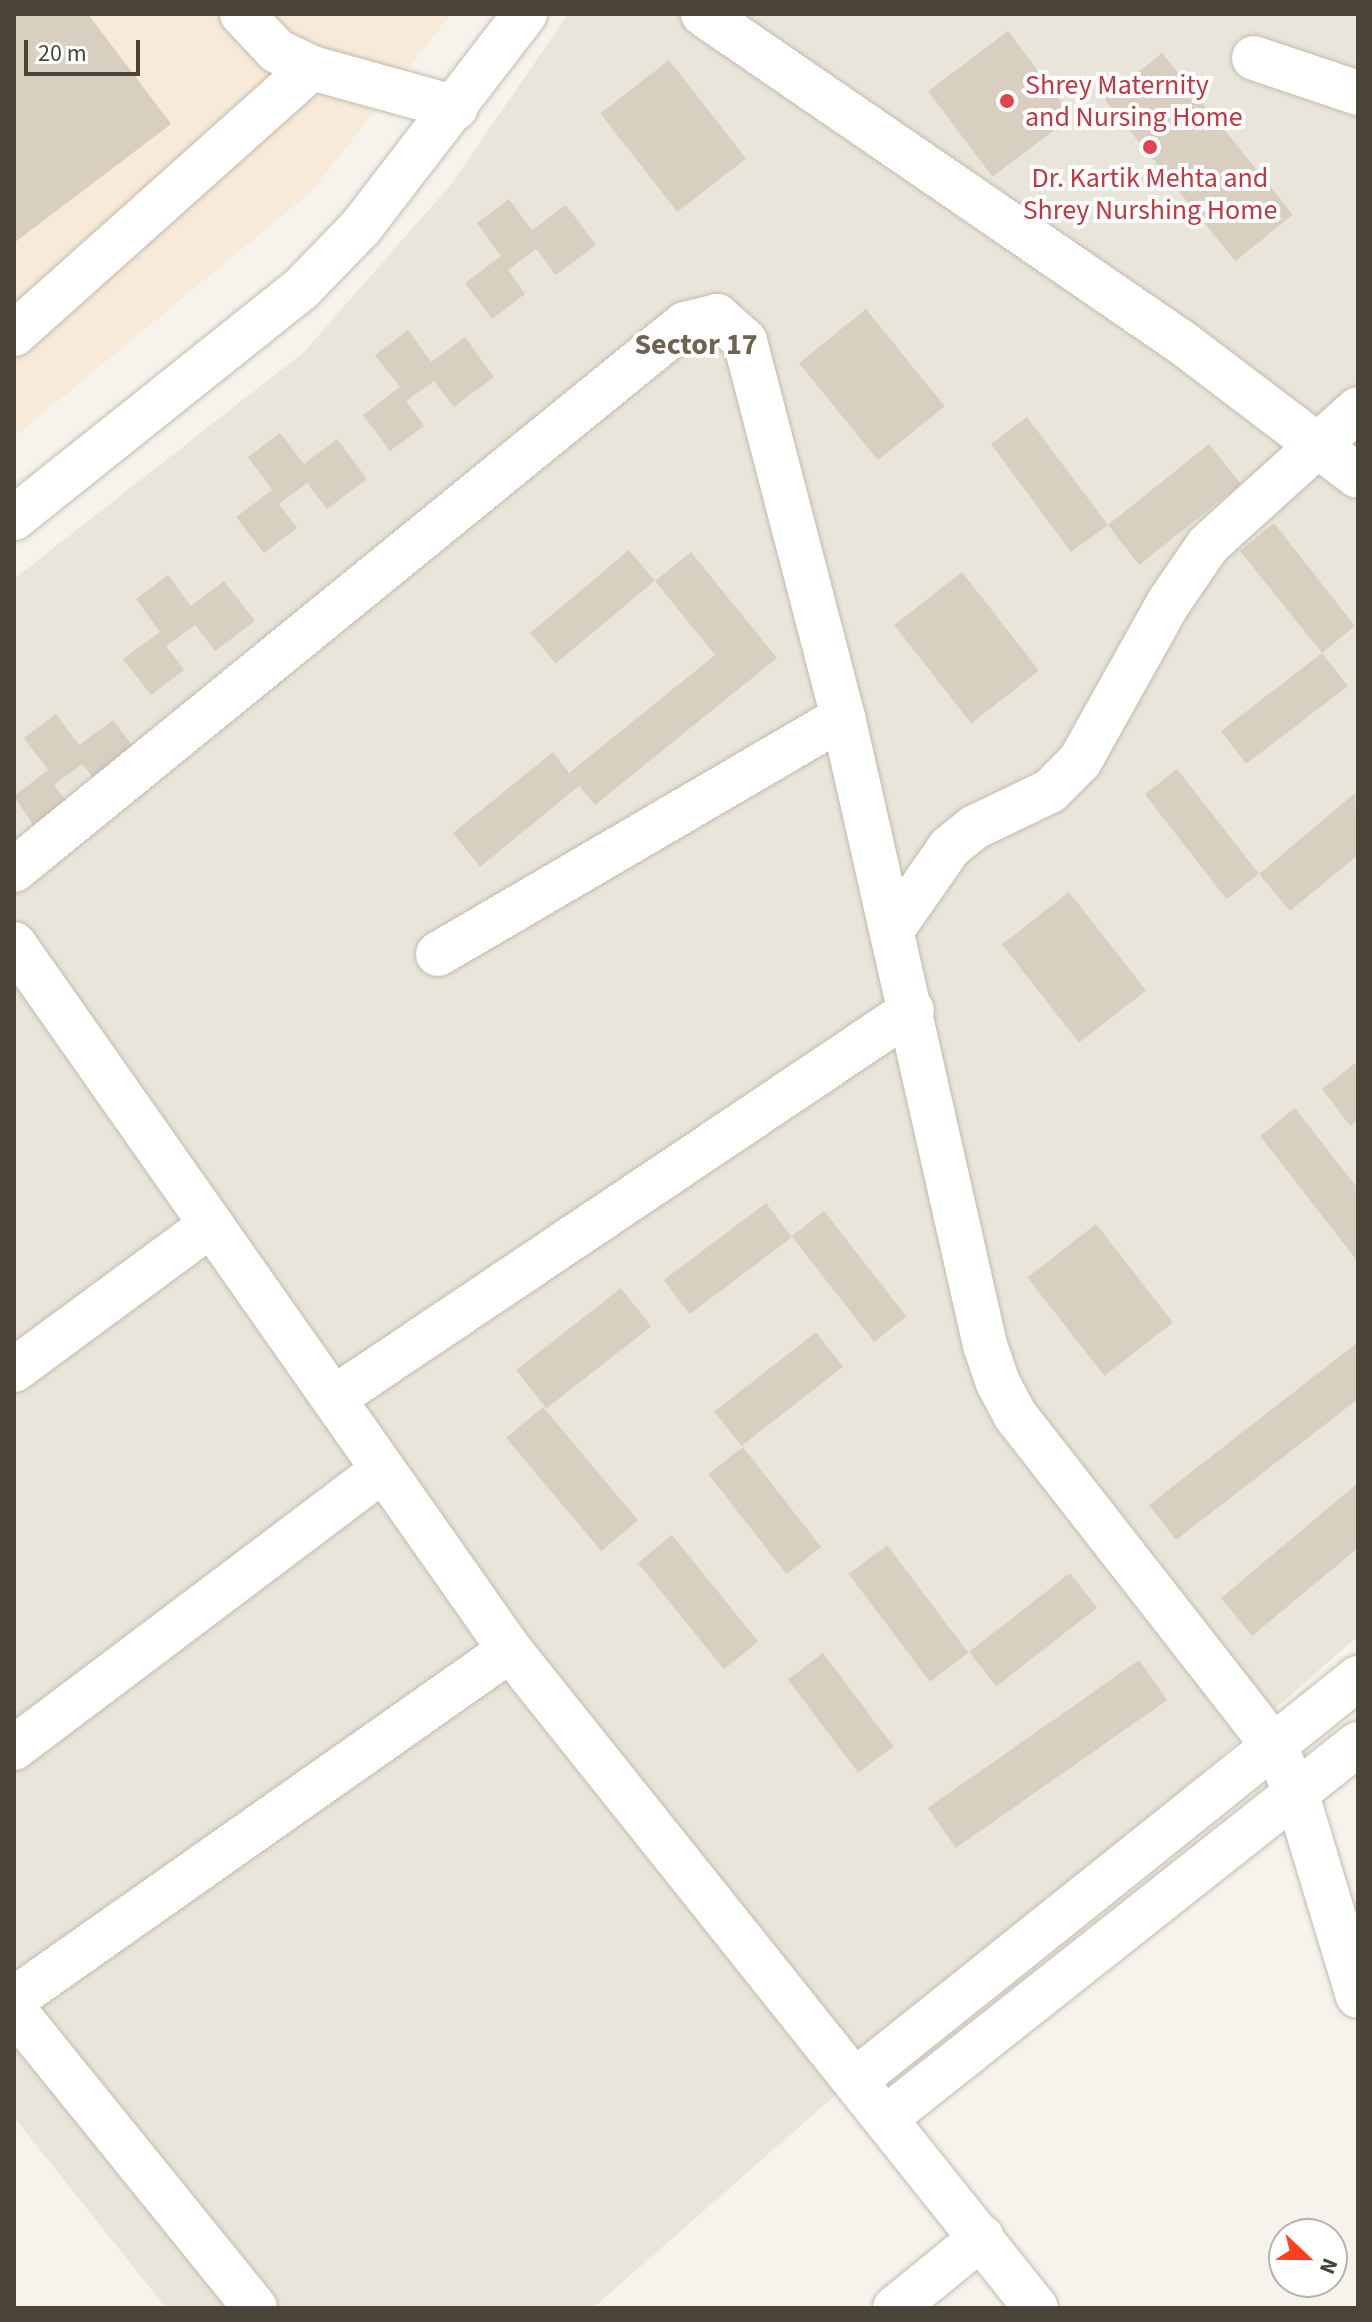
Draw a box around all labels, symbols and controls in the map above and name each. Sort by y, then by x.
scale bar [28,24,144,74]
text: 20 m [38,36,87,71]
place label: Shrey Maternity and Nursing Home [1025,68,1243,134]
marker: Shrey Maternity and Nursing Home [996,90,1018,112]
marker: Dr. Kartik Mehta and Shrey Nurshing Home [1139,136,1161,158]
place label: Dr. Kartik Mehta and Shrey Nurshing Home [1023,161,1277,227]
district label: Sector 17 [634,327,758,363]
north arrow [1268,2218,1348,2298]
text: N [1311,2253,1346,2279]

